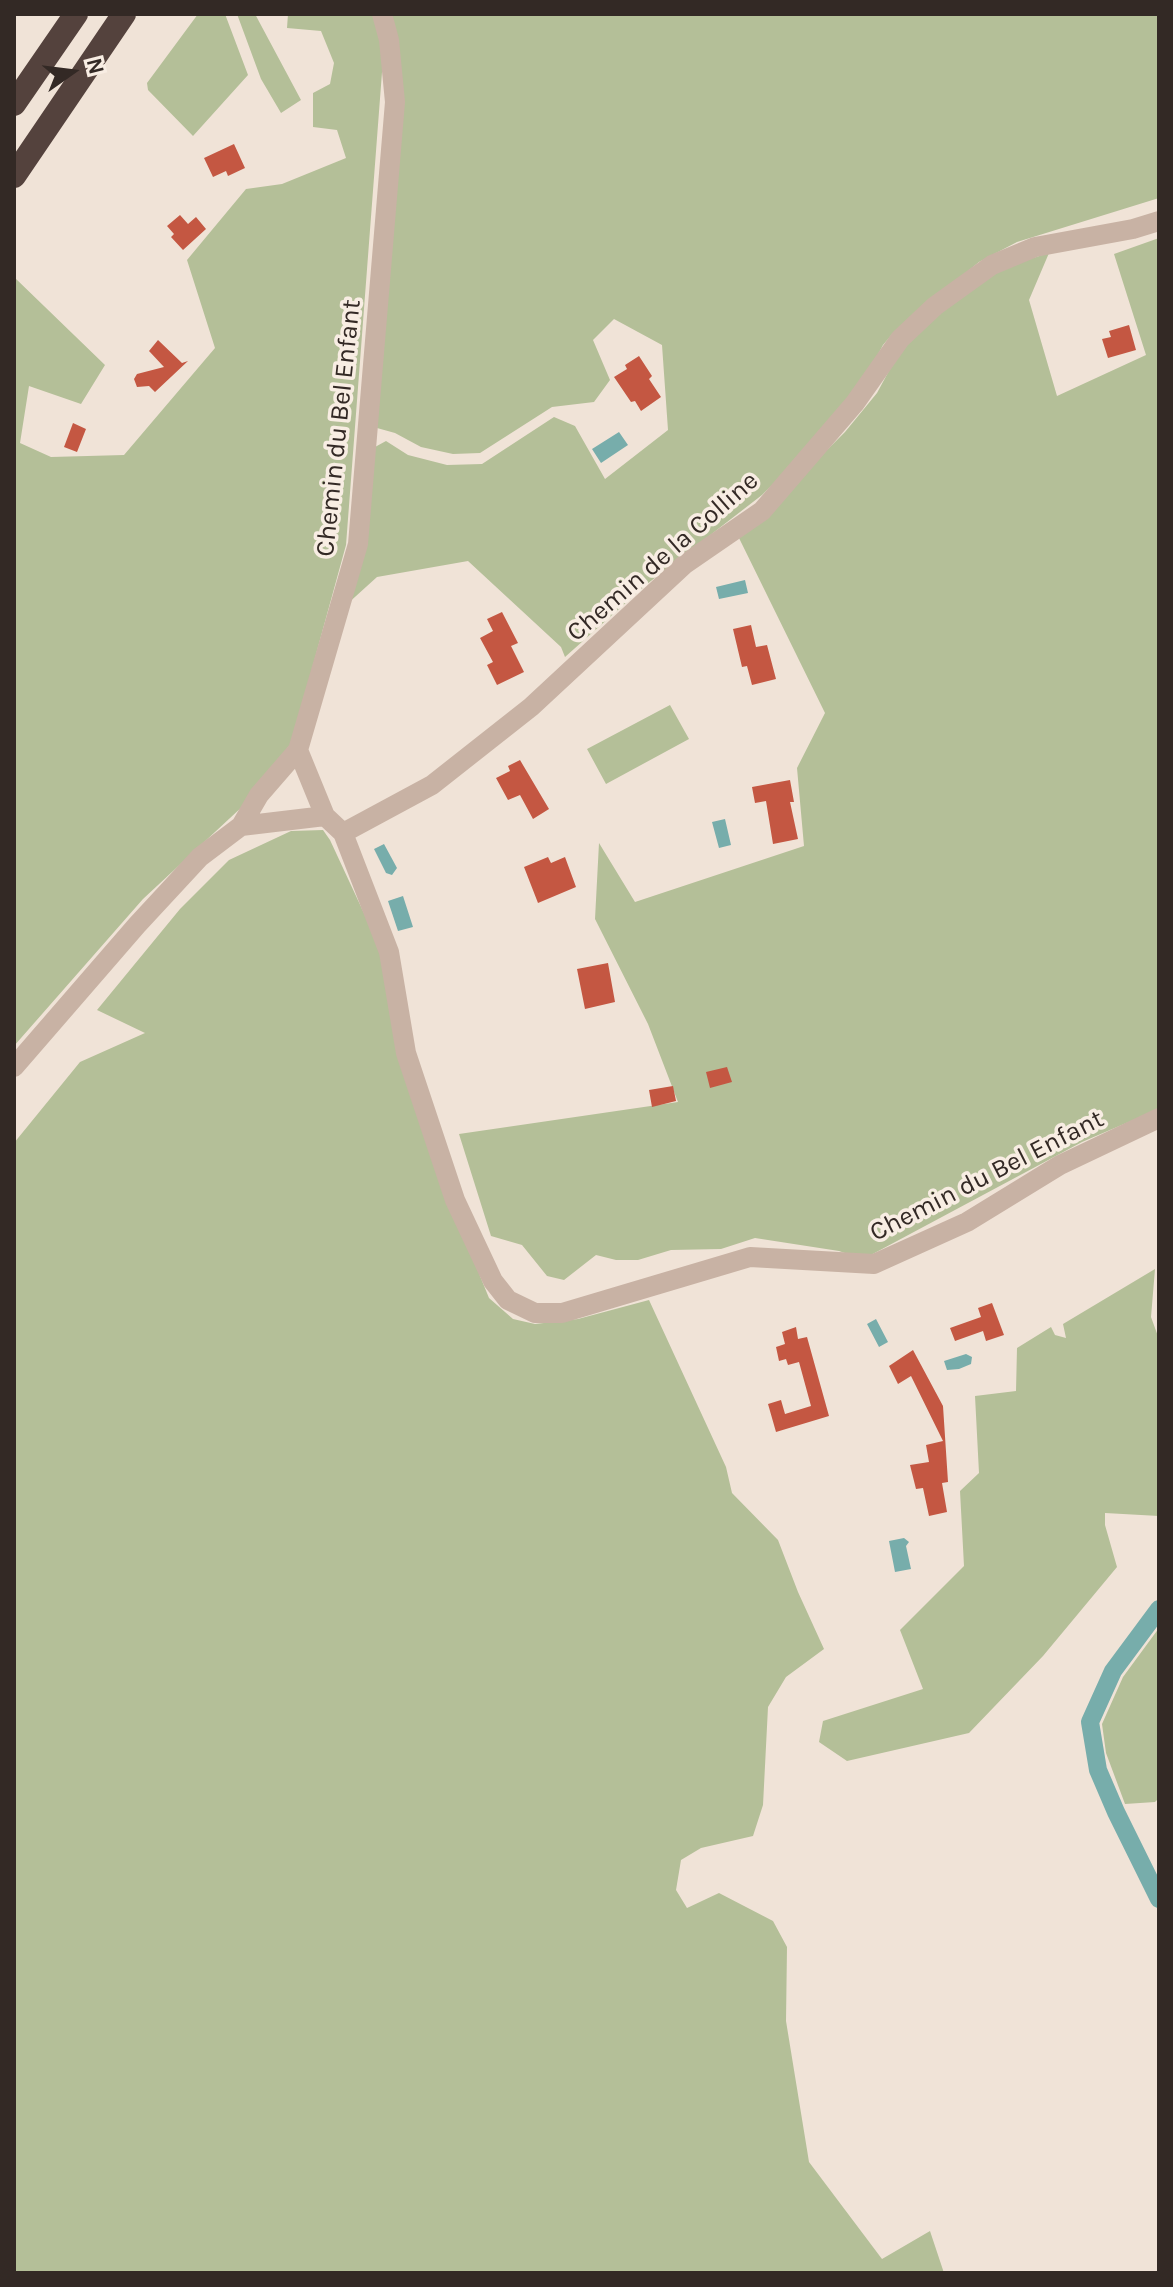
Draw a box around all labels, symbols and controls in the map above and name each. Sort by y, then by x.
north arrow [32,32,112,112]
text: N [81,55,110,77]
street label: Chemin du Bel Enfant [310,298,368,558]
street label: Chemin de la Colline [561,465,765,649]
street label: Chemin du Bel Enfant [865,1103,1109,1249]

